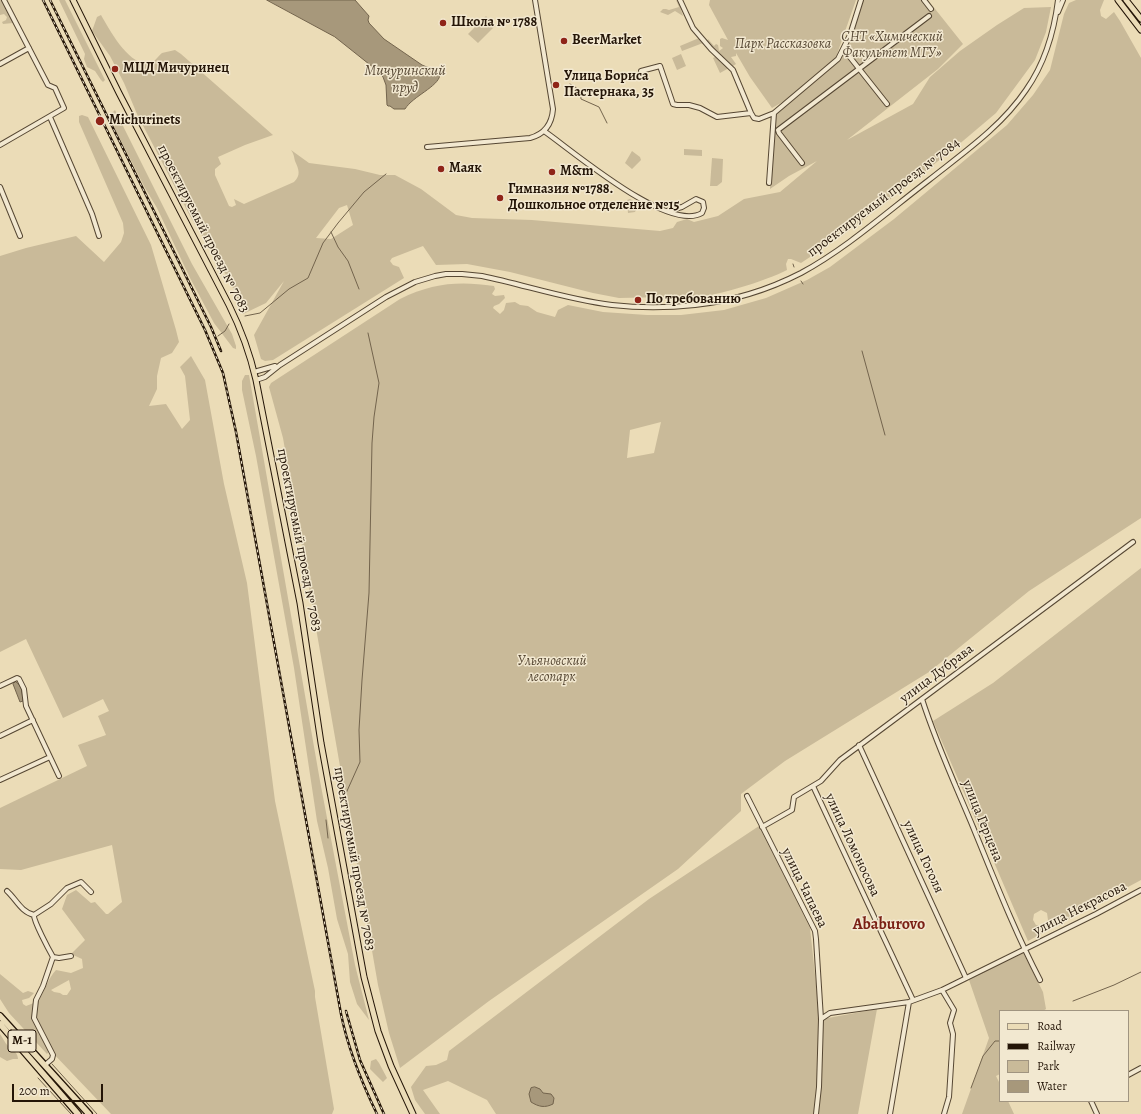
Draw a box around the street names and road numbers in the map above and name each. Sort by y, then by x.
street label: проектируемый проезд № 7084 [804,135,964,261]
street label: проектируемый проезд № 7083 [153,142,253,316]
street label: проектируемый проезд № 7083 [273,447,325,633]
street label: улица Дубрава [897,641,977,707]
street label: проектируемый проезд № 7083 [330,766,378,952]
street label: улица Герцена [958,778,1006,864]
street label: улица Ломоносова [821,791,883,899]
street label: улица Гоголя [899,818,947,896]
street label: улица Чапаева [777,845,831,931]
street label: улица Некрасова [1031,878,1129,940]
road number: М-1 [8,1030,36,1052]

